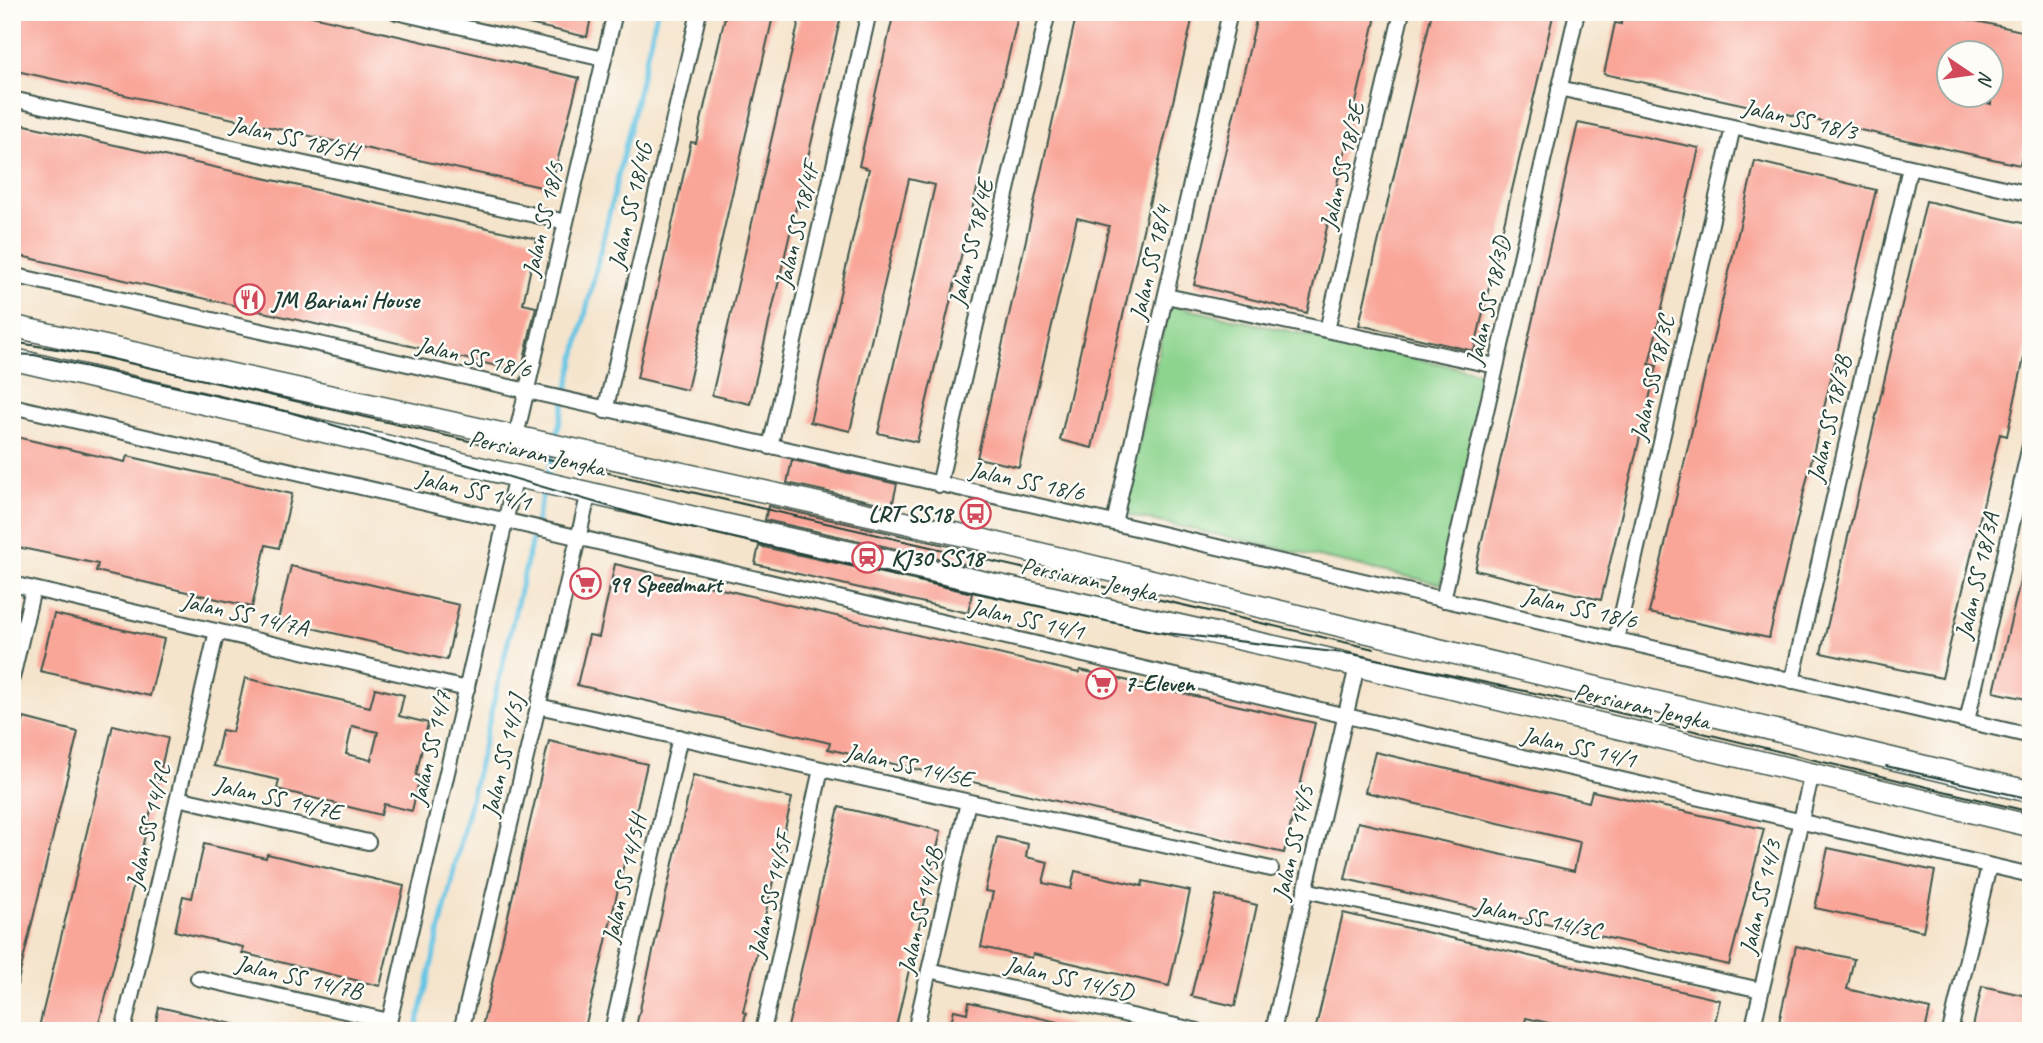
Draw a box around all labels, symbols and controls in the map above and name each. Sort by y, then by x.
north arrow [1934,38,2004,108]
text: N [1972,69,1999,89]
street label: Jalan SS 18/3 [1739,91,1862,147]
street label: Jalan SS 18/3E [1313,97,1372,233]
street label: Jalan SS 18/5H [226,109,365,168]
street label: Jalan SS 18/4G [601,138,660,273]
street label: Jalan SS 18/4F [768,155,827,291]
street label: Jalan SS 18/5 [515,158,571,280]
street label: Jalan SS 18/4E [942,174,1001,310]
street label: Jalan SS 18/4 [1122,201,1178,324]
street label: Jalan SS 18/3D [1459,232,1518,369]
restaurant icon: JM Bariani House [232,283,266,317]
place label: JM Bariani House [270,285,421,315]
street label: Jalan SS 18/3C [1623,310,1682,445]
street label: Jalan SS 18/6 [413,329,535,385]
street label: Jalan SS 18/3B [1800,351,1858,486]
street label: Persiaran Jengka [466,423,610,484]
street label: Jalan SS 18/6 [966,454,1088,508]
street label: Jalan SS 14/1 [413,462,535,518]
bus stop icon: LRT SS18 [958,497,992,531]
place label: LRT SS18 [868,499,955,529]
street label: Jalan SS 18/3A [1948,509,2006,643]
station icon: KJ30 SS18 [851,541,885,575]
place label: KJ30 SS18 [891,543,987,573]
street label: Persiaran Jengka [1018,550,1162,609]
supermarket icon: 99 Speedmart [568,567,602,601]
place label: 99 Speedmart [608,569,725,599]
street label: Jalan SS 18/6 [1519,580,1641,636]
street label: Jalan SS 14/7A [178,585,312,643]
street label: Jalan SS 14/1 [966,591,1088,647]
supermarket icon: 7-Eleven [1084,666,1118,700]
place label: 7-Eleven [1124,668,1197,698]
street label: Persiaran Jengka [1571,676,1715,737]
street label: Jalan SS 14/7 [402,687,458,809]
street label: Jalan SS 14/5J [474,689,532,821]
street label: Jalan SS 14/1 [1518,719,1640,775]
street label: Jalan SS 14/5E [842,736,978,795]
street label: Jalan SS 14/7C [119,758,178,893]
street label: Jalan SS 14/7E [211,769,347,828]
street label: Jalan SS 14/5 [1265,782,1321,904]
street label: Jalan SS 14/5H [595,808,654,947]
street label: Jalan SS 14/5F [741,825,800,961]
street label: Jalan SS 14/3 [1732,835,1788,958]
street label: Jalan SS 14/5B [891,843,949,978]
street label: Jalan SS 14/3C [1471,890,1606,947]
street label: Jalan SS 14/7B [232,948,367,1006]
street label: Jalan SS 14/5D [1001,949,1138,1008]

